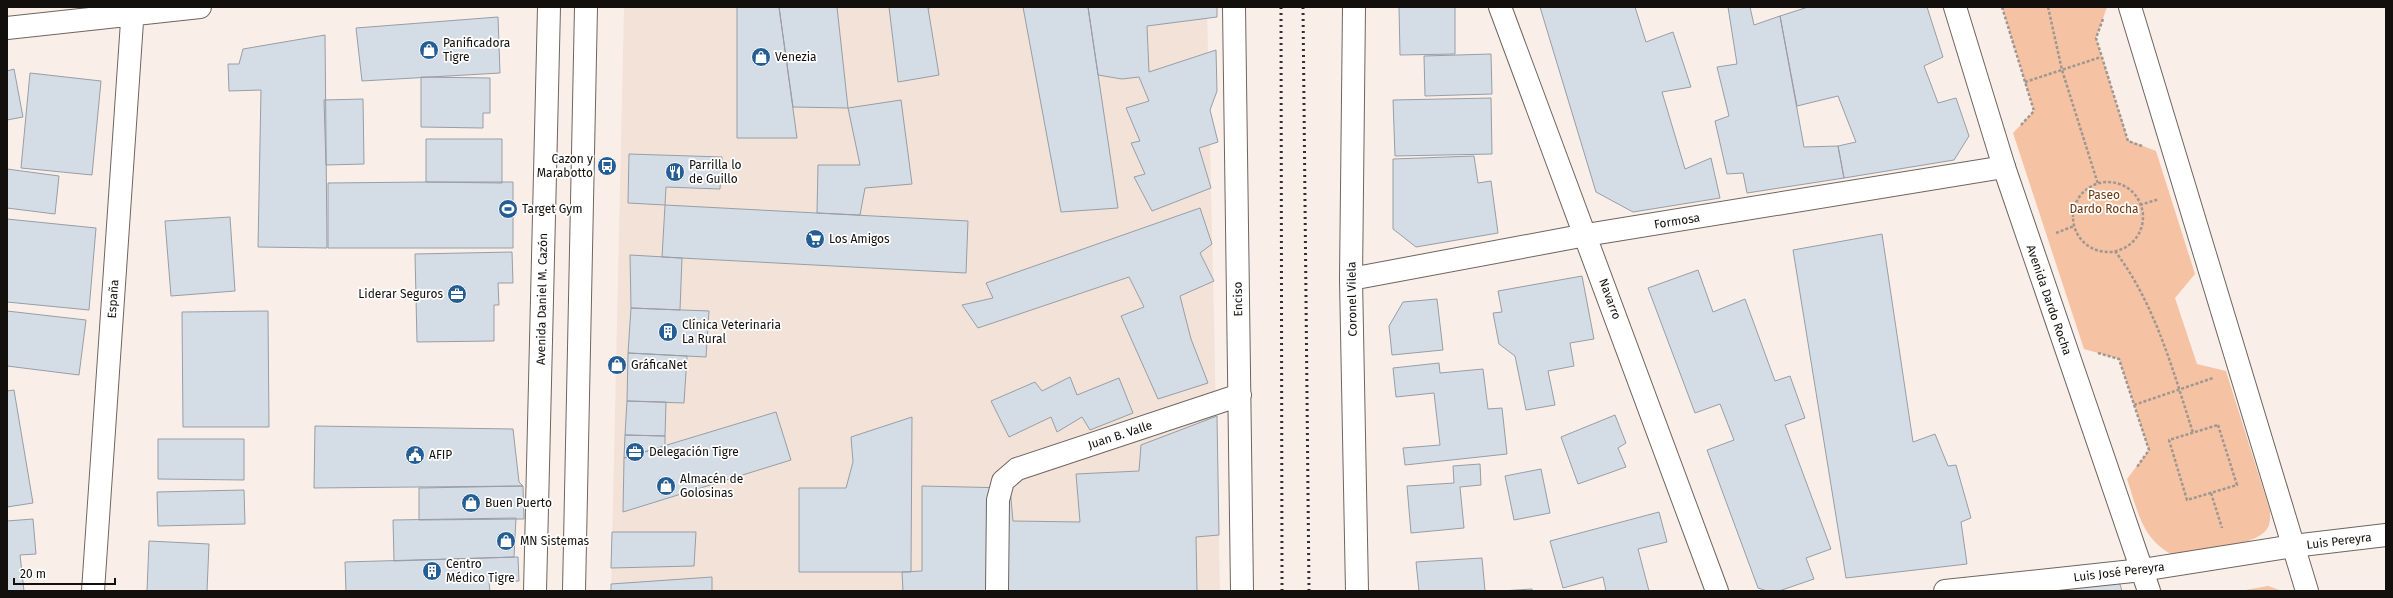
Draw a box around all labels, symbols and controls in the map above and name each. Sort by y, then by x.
place label: Panificadora Tigre [443,36,510,64]
shop icon: Panificadora Tigre [418,39,440,61]
shop icon: Venezia [750,46,772,68]
place label: Venezia [775,50,817,64]
place label: Cazon y Marabotto [537,152,593,180]
bus stop icon: Cazon y Marabotto [596,155,618,177]
place label: Parrilla lo de Guillo [689,158,742,186]
restaurant icon: Parrilla lo de Guillo [664,161,686,183]
park label: Paseo Dardo Rocha [2069,188,2139,216]
sports icon: Target Gym [497,198,519,220]
place label: Target Gym [522,202,582,216]
street label: Formosa [1653,210,1701,232]
supermarket icon: Los Amigos [804,228,826,250]
place label: Los Amigos [829,232,890,246]
street label: Avenida Daniel M. Cazón [534,233,550,365]
street label: Avenida Dardo Rocha [2024,243,2074,357]
street label: Coronel Vilela [1344,261,1360,337]
street label: Navarro [1596,277,1624,321]
street label: España [105,279,121,319]
street label: Enciso [1231,281,1245,317]
office icon: Liderar Seguros [446,283,468,305]
place label: Liderar Seguros [358,287,443,301]
place label: Clínica Veterinaria La Rural [682,318,781,346]
building icon: Clínica Veterinaria La Rural [657,321,679,343]
shop icon: GráficaNet [606,354,628,376]
place label: GráficaNet [631,358,688,372]
street label: Juan B. Valle [1086,418,1154,452]
office icon: Delegación Tigre [624,441,646,463]
public building icon: AFIP [404,444,426,466]
place label: Delegación Tigre [649,445,739,459]
place label: AFIP [429,448,452,462]
place label: Almacén de Golosinas [680,472,743,500]
shop icon: Almacén de Golosinas [655,475,677,497]
shop icon: Buen Puerto [460,492,482,514]
place label: Buen Puerto [485,496,552,510]
shop icon: MN Sistemas [495,530,517,552]
street label: Luis Pereyra [2306,530,2372,552]
place label: MN Sistemas [520,534,590,548]
place label: Centro Médico Tigre [446,557,515,585]
street label: Luis José Pereyra [2073,559,2165,585]
scale bar [14,560,115,586]
building icon: Centro Médico Tigre [421,560,443,582]
text: 20 m [20,567,46,581]

